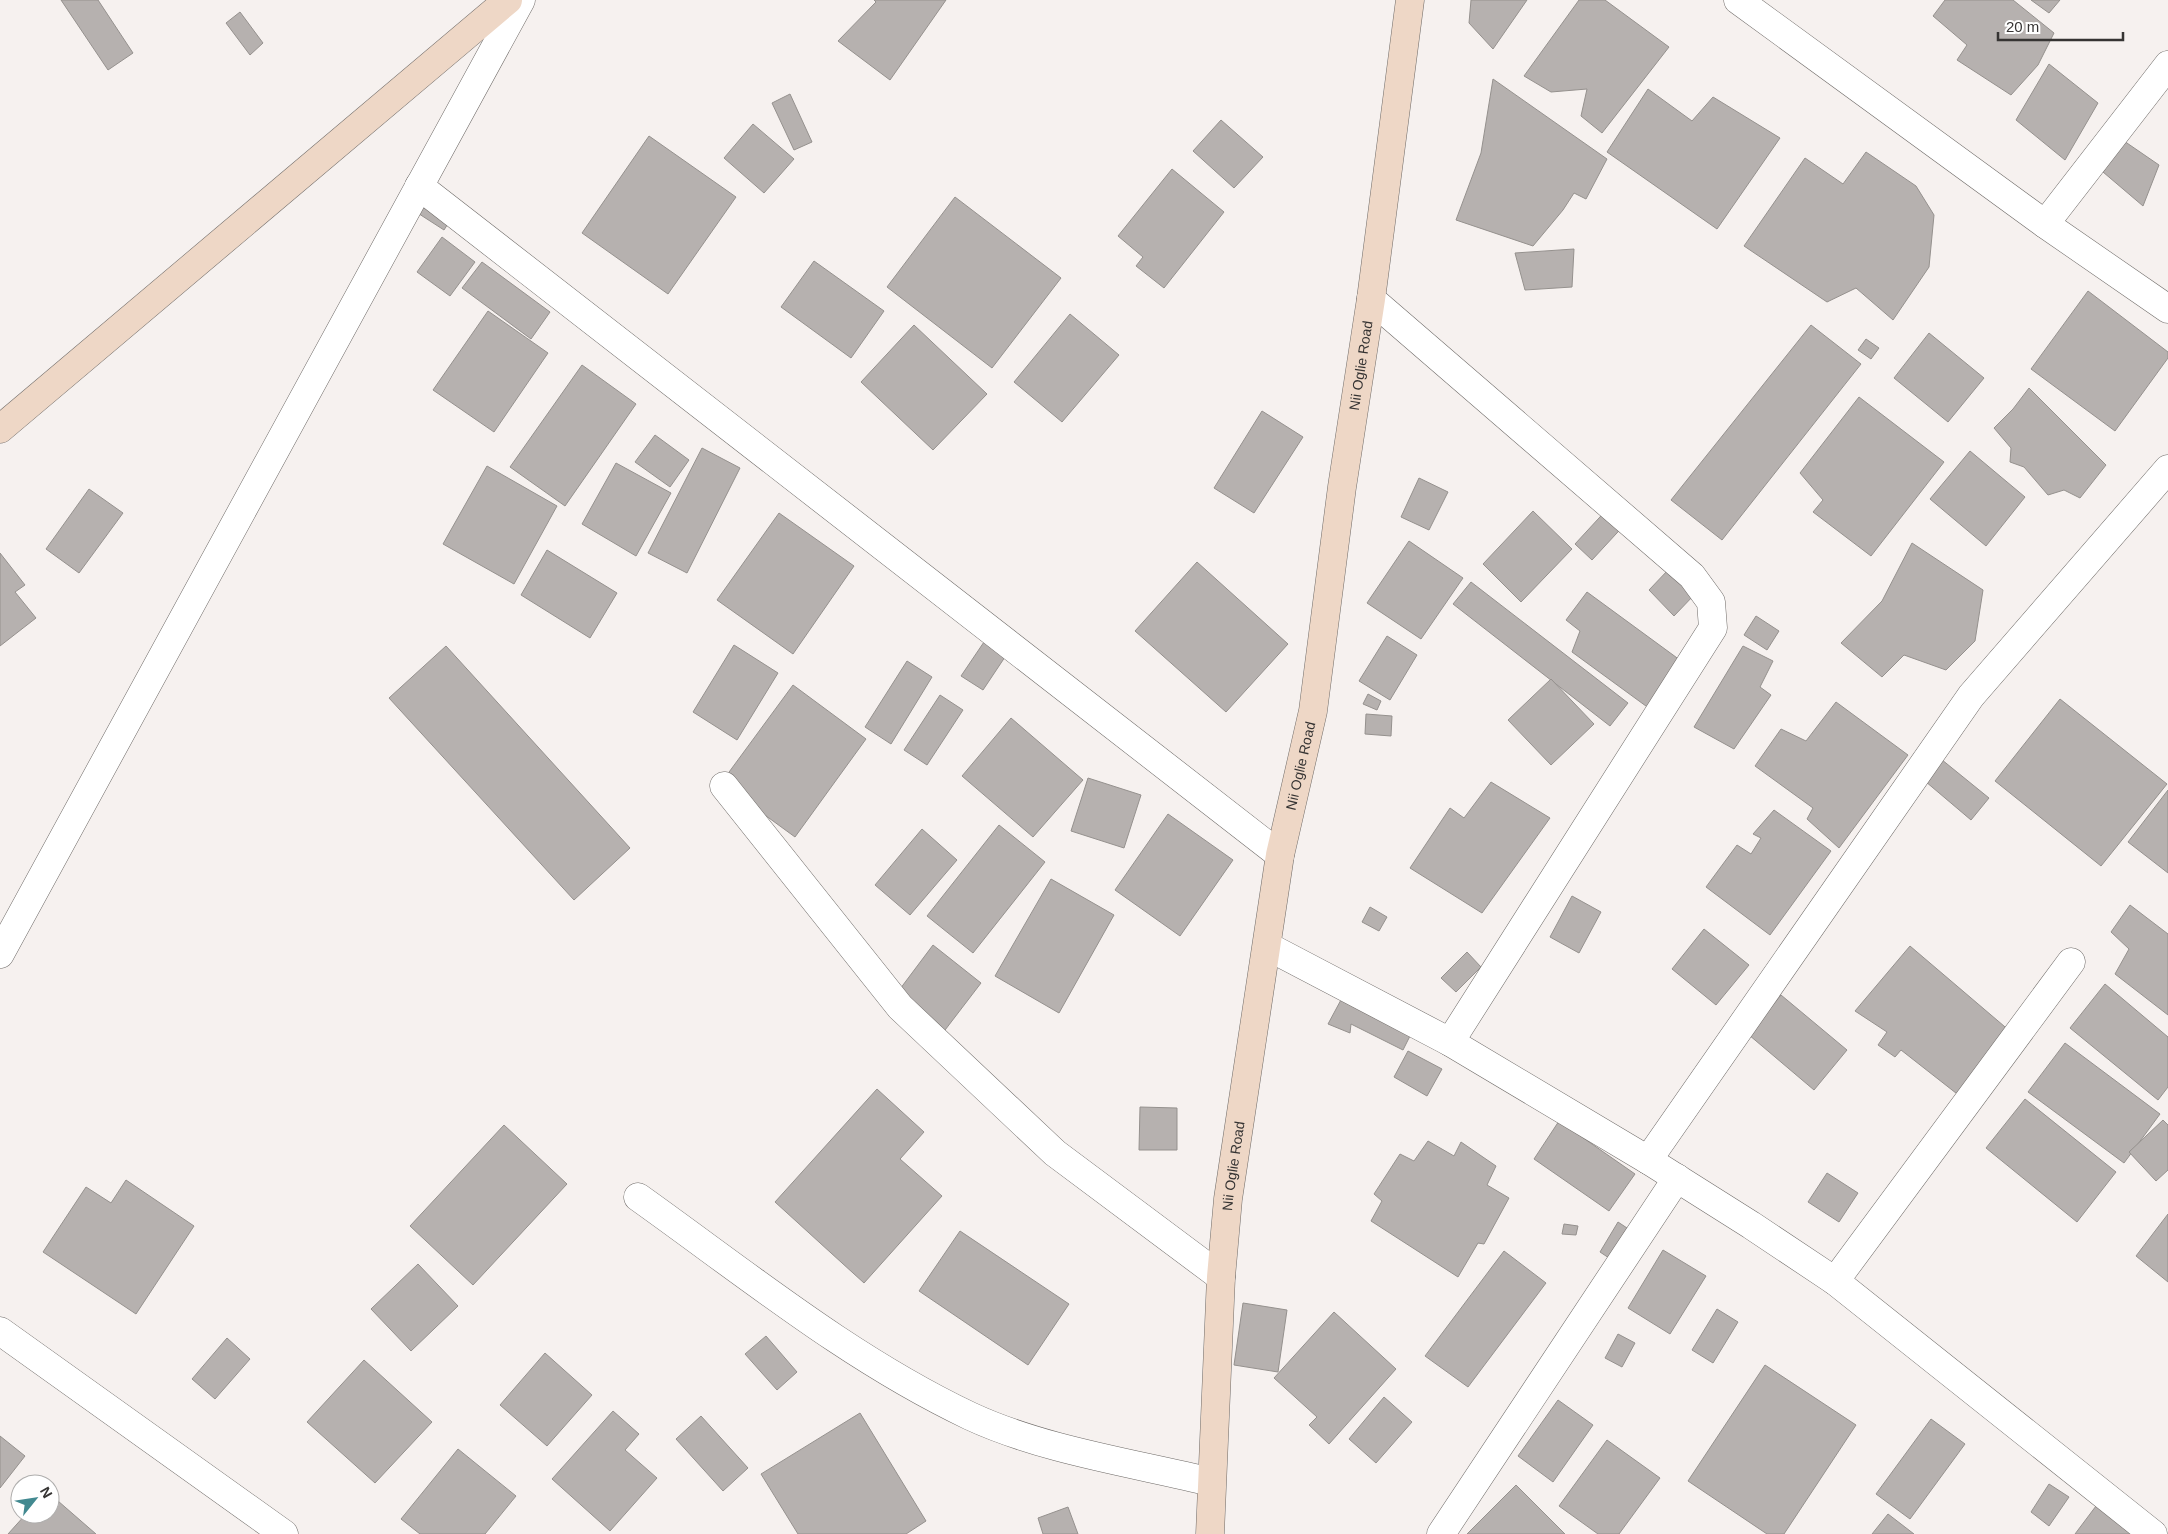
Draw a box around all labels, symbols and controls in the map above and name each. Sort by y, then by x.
scale bar [1998,10,2123,42]
text: 20 m [2006,18,2039,35]
street label: Nii Oglie Road [1346,320,1376,411]
street label: Nii Oglie Road [1283,720,1318,812]
street label: Nii Oglie Road [1219,1120,1248,1211]
north arrow [10,1474,60,1524]
text: N [37,1484,56,1501]

